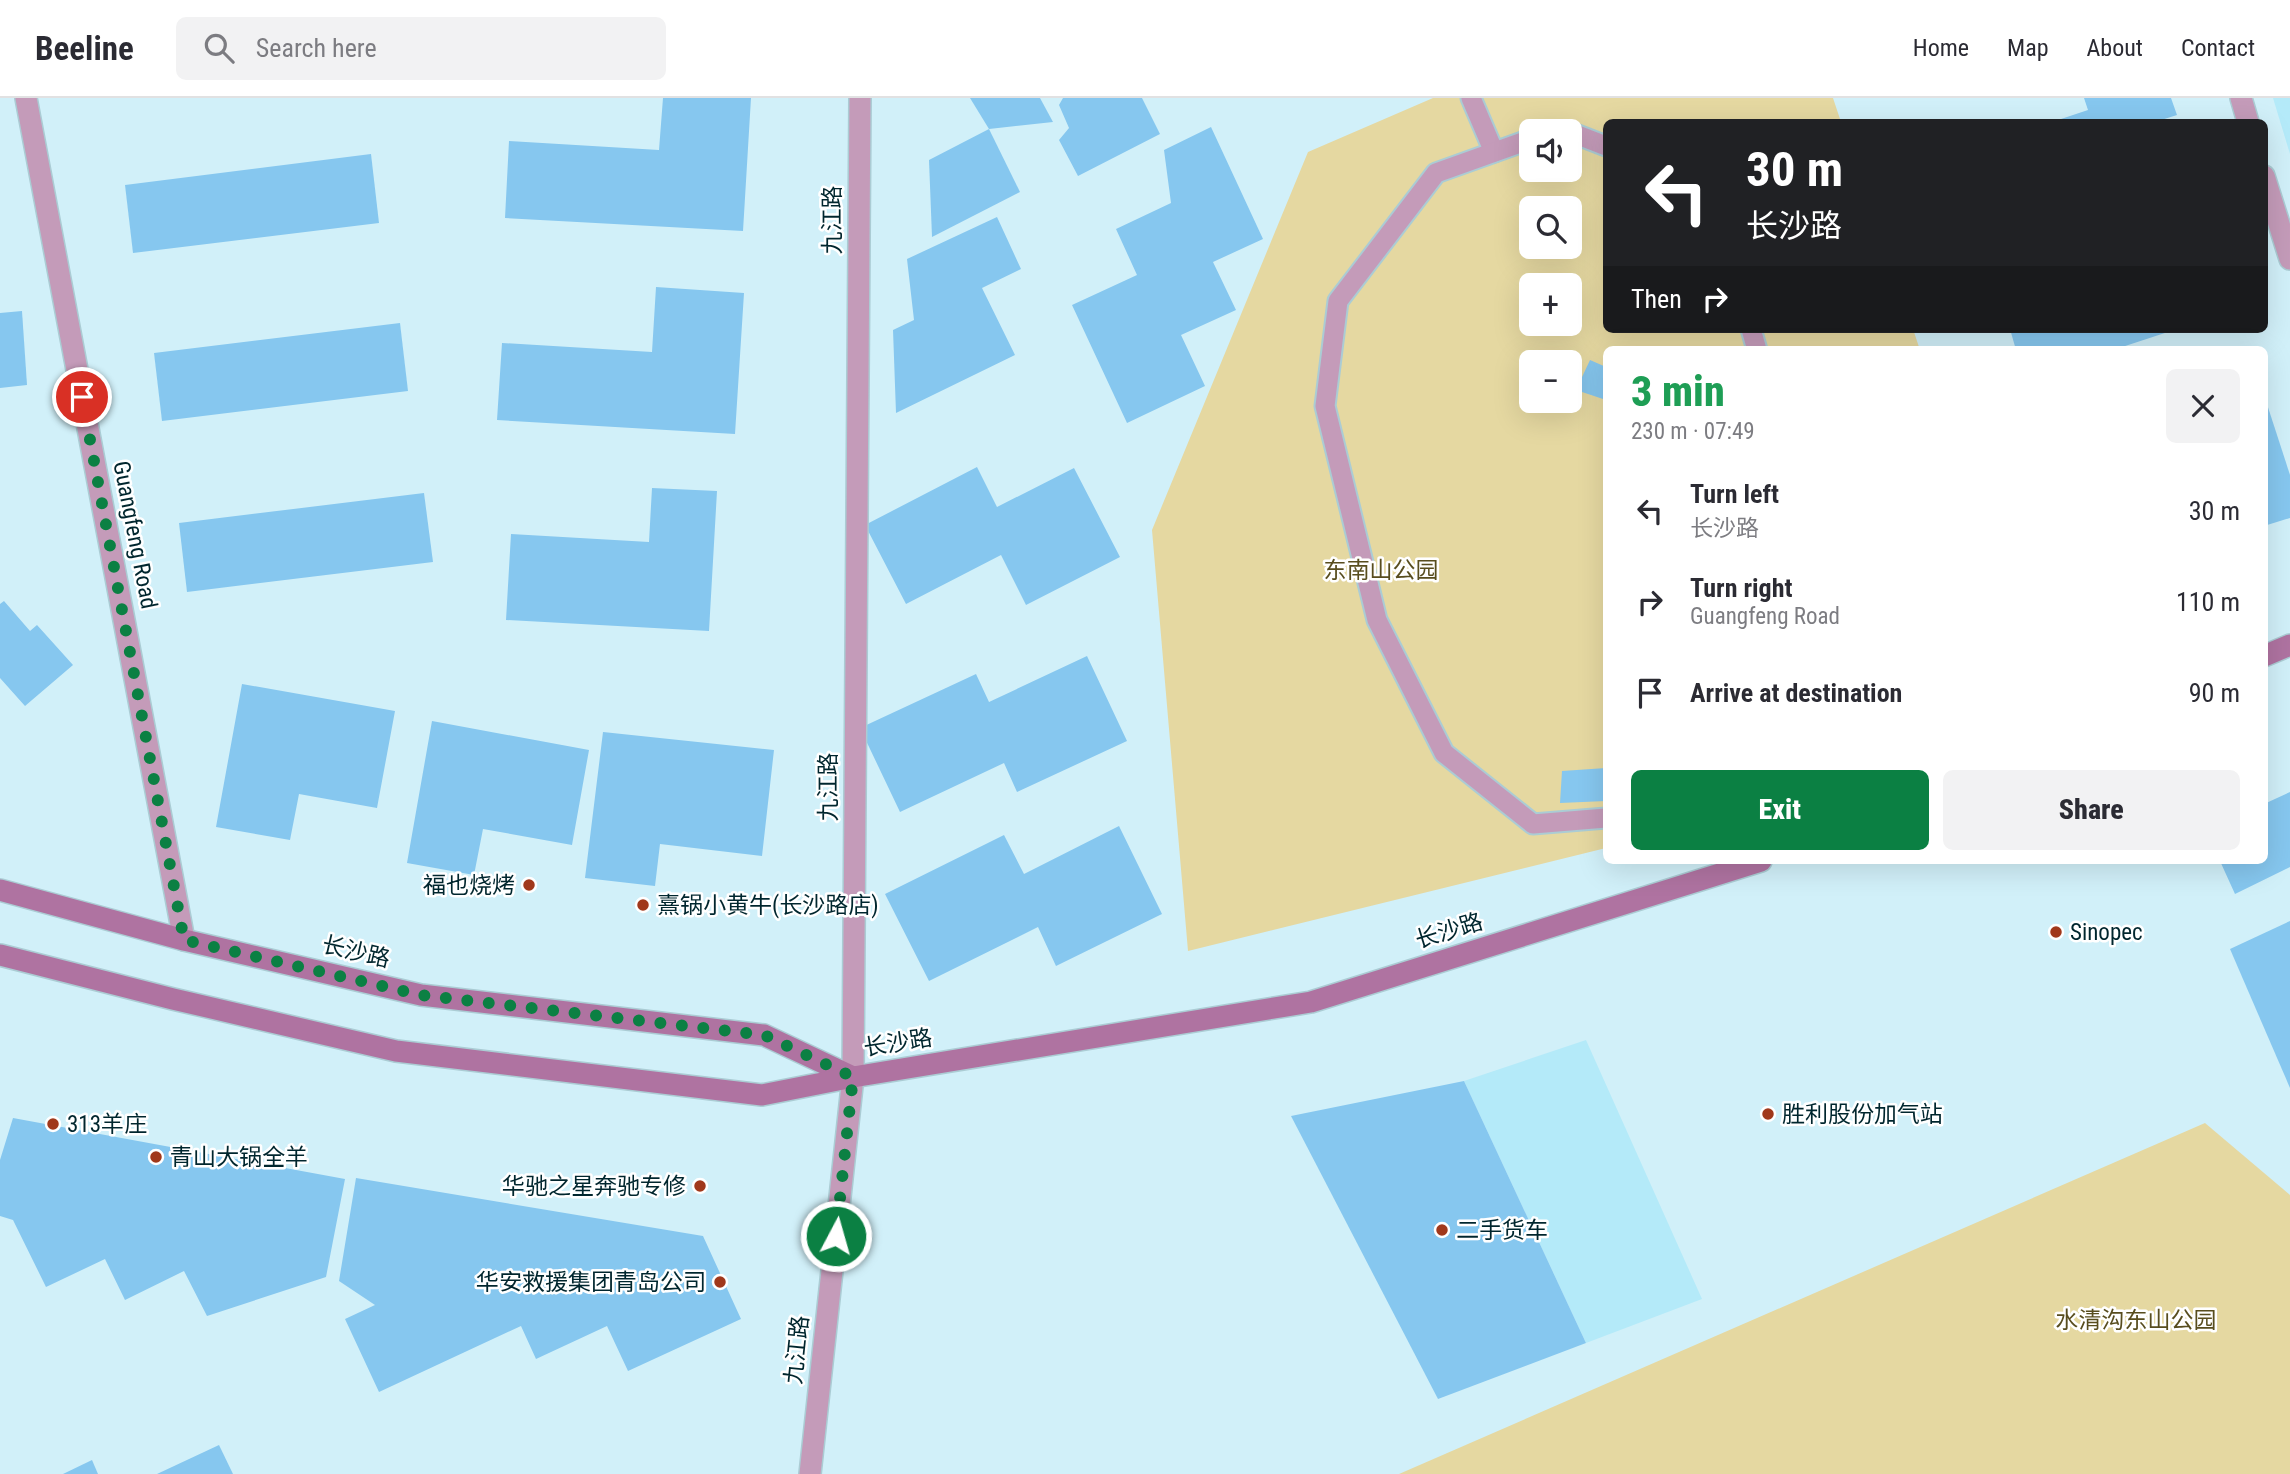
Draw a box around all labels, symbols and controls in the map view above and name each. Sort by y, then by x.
search box [176,17,666,80]
text: Beeline [35,29,134,68]
icon: search [200,29,238,67]
text: Search here [256,33,377,63]
text: Home [1913,34,1969,62]
text: Map [2007,34,2049,62]
text: About [2087,34,2143,62]
text: Contact [2181,34,2255,62]
map controls [1519,119,1582,413]
button: sound [1519,119,1582,182]
text: 30 m [1746,141,1843,198]
icon: left [1631,147,1722,238]
street label: 九江路 [819,186,846,255]
button: search [1519,196,1582,259]
text: 长沙路 [1746,207,1842,245]
button: + [1519,273,1582,336]
icon: right [1696,280,1734,318]
text: Then [1631,284,1682,314]
button: − [1519,350,1582,413]
pin [52,367,112,427]
text: 3 min [1631,367,1725,416]
button: close [2166,369,2240,443]
icon: arrive [63,378,101,416]
text: 230 m · 07:49 [1631,418,1755,445]
street label: Guangfeng Road [107,459,163,611]
text: Turn left [1690,479,1779,509]
icon: left [1631,492,1669,530]
text: 30 m [2189,496,2240,526]
text: 长沙路 [1690,515,1759,542]
park label: 东南山公园 [1324,557,1439,584]
text: Turn right [1690,573,1792,603]
icon: right [1631,583,1669,621]
text: 110 m [2176,587,2240,617]
text: Guangfeng Road [1690,603,1840,630]
icon: arrive [1631,674,1669,712]
text: Arrive at destination [1690,678,1902,708]
text: 90 m [2189,678,2240,708]
street label: 九江路 [815,753,842,822]
button: Exit [1631,770,1929,850]
button: Share [1943,770,2240,850]
place label: 福也烧烤 [423,872,515,899]
marker: 福也烧烤 [521,877,537,893]
place label: 熹锅小黄牛(长沙路店) [657,892,879,919]
marker: 熹锅小黄牛(长沙路店) [635,897,651,913]
street label: 长沙路 [1412,908,1486,954]
place label: Sinopec [2070,919,2143,946]
marker: Sinopec [2048,924,2064,940]
street label: 长沙路 [319,931,393,973]
street label: 长沙路 [862,1024,934,1062]
place label: 胜利股份加气站 [1782,1101,1943,1128]
marker: 胜利股份加气站 [1760,1106,1776,1122]
place label: 313羊庄 [67,1111,147,1138]
marker: 313羊庄 [45,1116,61,1132]
place label: 青山大锅全羊 [170,1144,308,1171]
marker: 青山大锅全羊 [148,1149,164,1165]
place label: 华驰之星奔驰专修 [502,1173,686,1200]
marker: 华驰之星奔驰专修 [692,1178,708,1194]
position arrow [799,1199,873,1273]
place label: 二手货车 [1456,1217,1548,1244]
marker: 二手货车 [1434,1222,1450,1238]
place label: 华安救援集团青岛公司 [476,1269,706,1296]
marker: 华安救援集团青岛公司 [712,1274,728,1290]
park label: 水清沟东山公园 [2056,1307,2217,1334]
street label: 九江路 [780,1314,814,1386]

